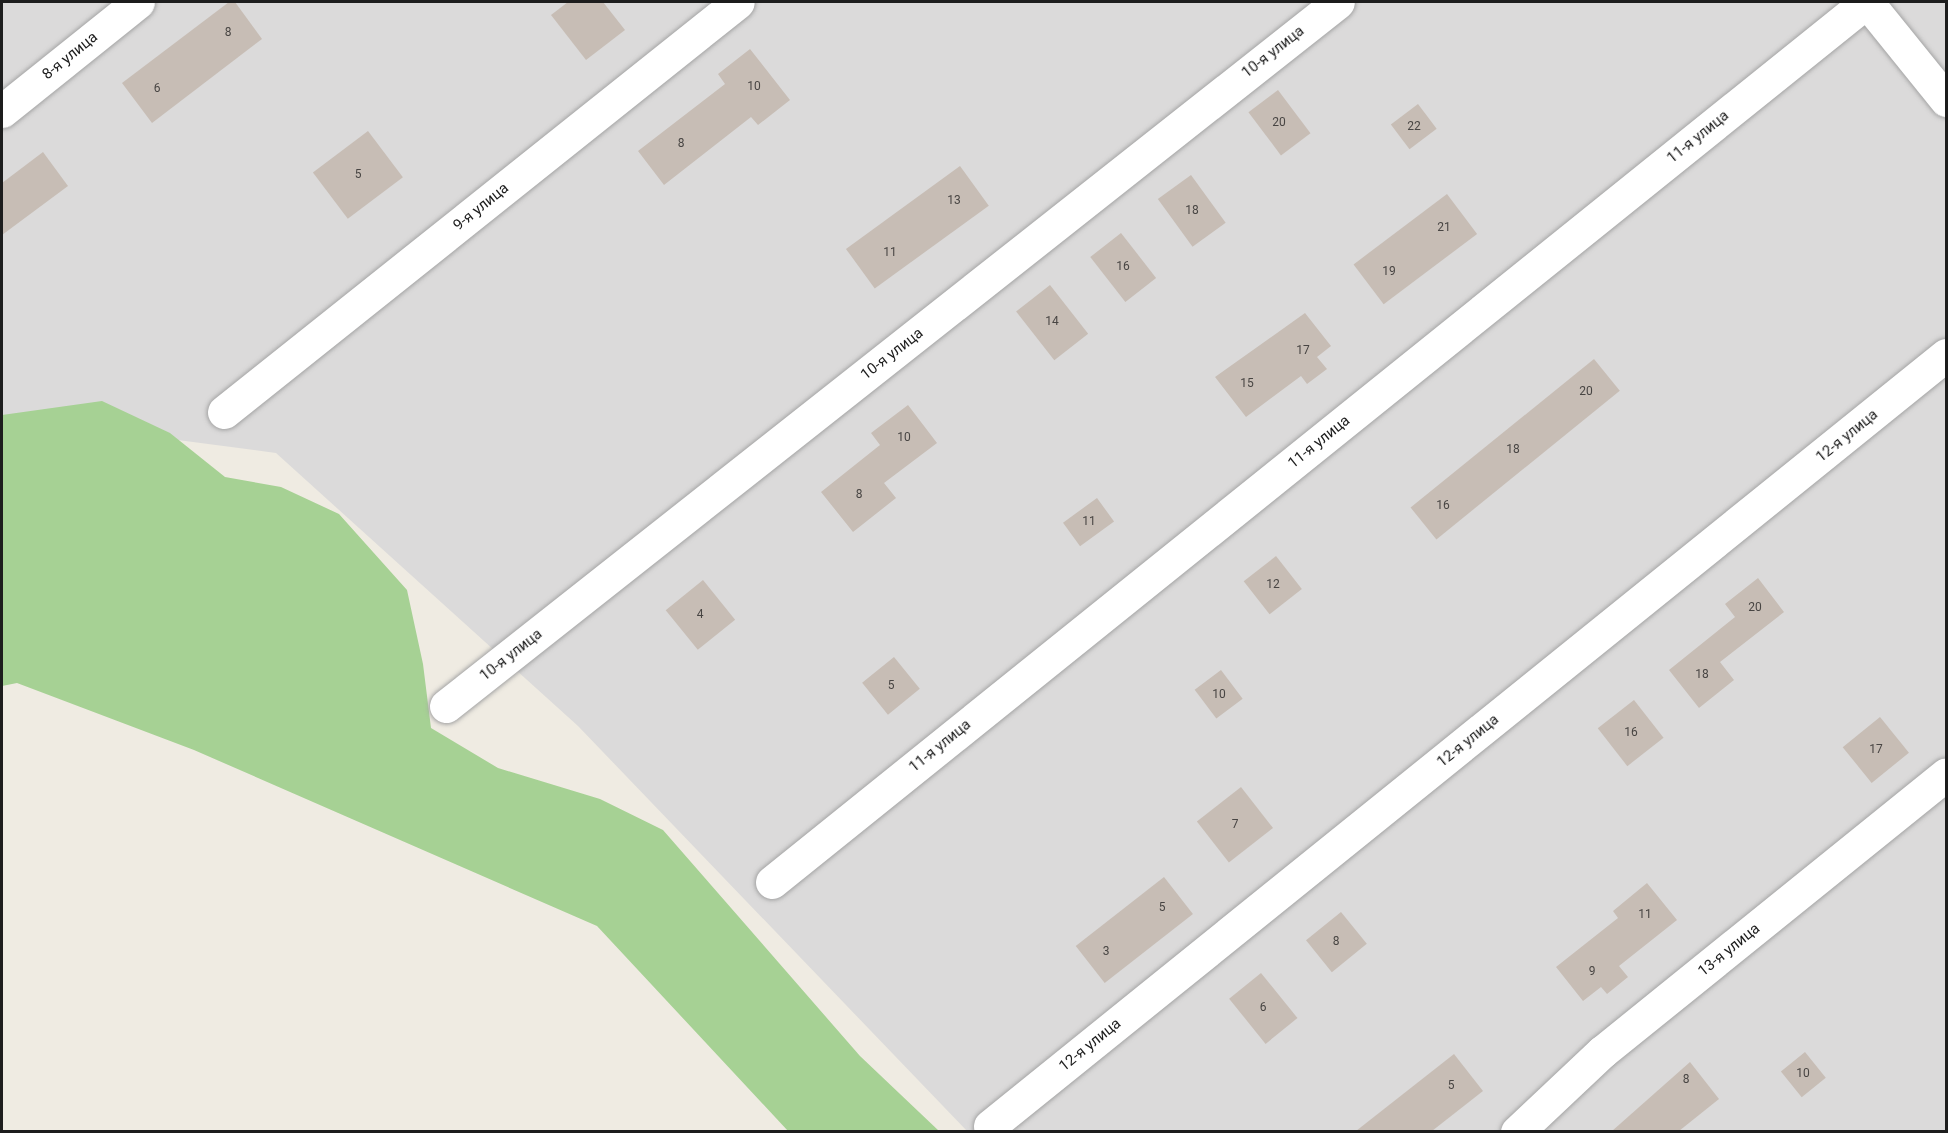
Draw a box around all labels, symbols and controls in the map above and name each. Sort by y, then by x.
street label: 10-я улица [1238,22,1308,82]
house number: 8 [225,26,231,40]
street label: 8-я улица [39,28,101,84]
house number: 10 [747,80,761,94]
house number: 6 [154,82,160,96]
street label: 11-я улица [1664,107,1732,167]
house number: 20 [1272,116,1286,130]
house number: 22 [1407,120,1421,134]
house number: 8 [678,137,684,151]
house number: 5 [355,168,361,182]
street label: 9-я улица [450,179,512,235]
house number: 13 [947,194,961,208]
house number: 18 [1185,204,1199,218]
house number: 21 [1437,221,1451,235]
house number: 11 [883,246,897,260]
house number: 16 [1116,260,1130,274]
house number: 19 [1382,265,1396,279]
house number: 14 [1045,315,1059,329]
street label: 10-я улица [857,324,927,384]
house number: 17 [1296,344,1310,358]
house number: 15 [1240,377,1254,391]
house number: 20 [1579,385,1593,399]
street label: 12-я улица [1813,406,1881,466]
street label: 11-я улица [1285,412,1353,472]
house number: 10 [897,431,911,445]
house number: 18 [1506,443,1520,457]
house number: 8 [856,488,862,502]
house number: 16 [1436,499,1450,513]
house number: 11 [1082,515,1096,529]
house number: 12 [1266,578,1280,592]
house number: 20 [1748,601,1762,615]
house number: 4 [697,608,703,622]
street label: 10-я улица [476,625,546,685]
house number: 18 [1695,668,1709,682]
house number: 5 [888,679,894,693]
house number: 10 [1212,688,1226,702]
street label: 12-я улица [1434,711,1502,771]
street label: 11-я улица [906,716,974,776]
house number: 16 [1624,726,1638,740]
house number: 17 [1869,743,1883,757]
house number: 7 [1232,818,1238,832]
house number: 5 [1159,901,1165,915]
house number: 11 [1638,908,1652,922]
street label: 13-я улица [1695,920,1763,980]
house number: 8 [1333,935,1339,949]
house number: 3 [1103,945,1109,959]
house number: 9 [1589,965,1595,979]
house number: 6 [1260,1001,1266,1015]
street label: 12-я улица [1056,1015,1124,1075]
house number: 10 [1796,1067,1810,1081]
house number: 8 [1683,1073,1689,1087]
house number: 5 [1448,1079,1454,1093]

